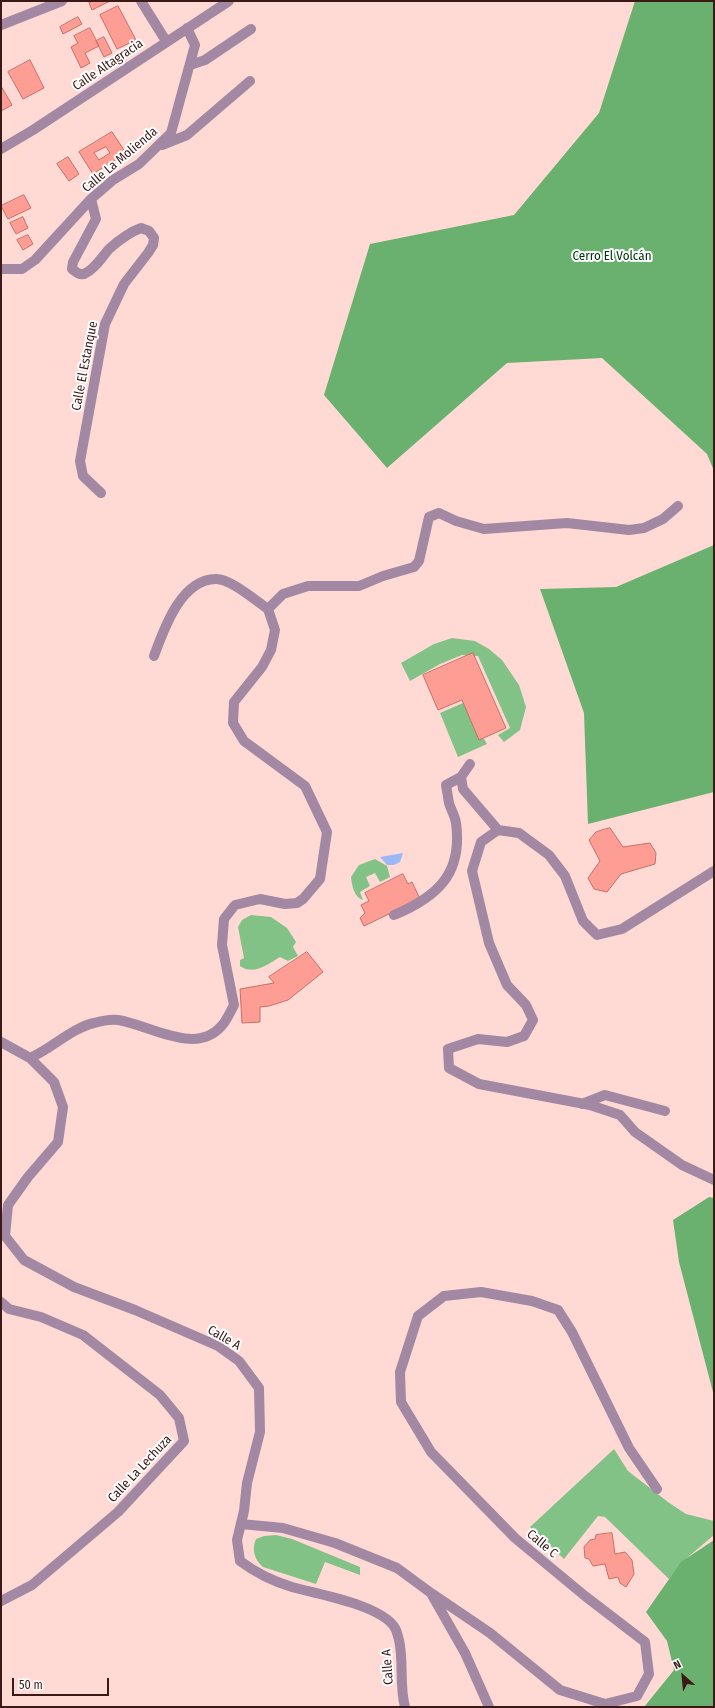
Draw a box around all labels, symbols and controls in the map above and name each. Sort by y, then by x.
street label: Calle Altagracia [70,36,146,94]
street label: Calle La Molienda [79,124,161,196]
park label: Cerro El Volcán [572,248,652,264]
street label: Calle El Estanque [69,320,101,412]
street label: Calle A [205,1322,243,1354]
street label: Calle La Lechuza [105,1432,175,1506]
street label: Calle C [523,1527,561,1561]
street label: Calle A [379,1649,397,1685]
north arrow [663,1656,703,1696]
text: N [671,1658,683,1672]
scale bar [14,1670,111,1696]
text: 50 m [19,1678,43,1692]

